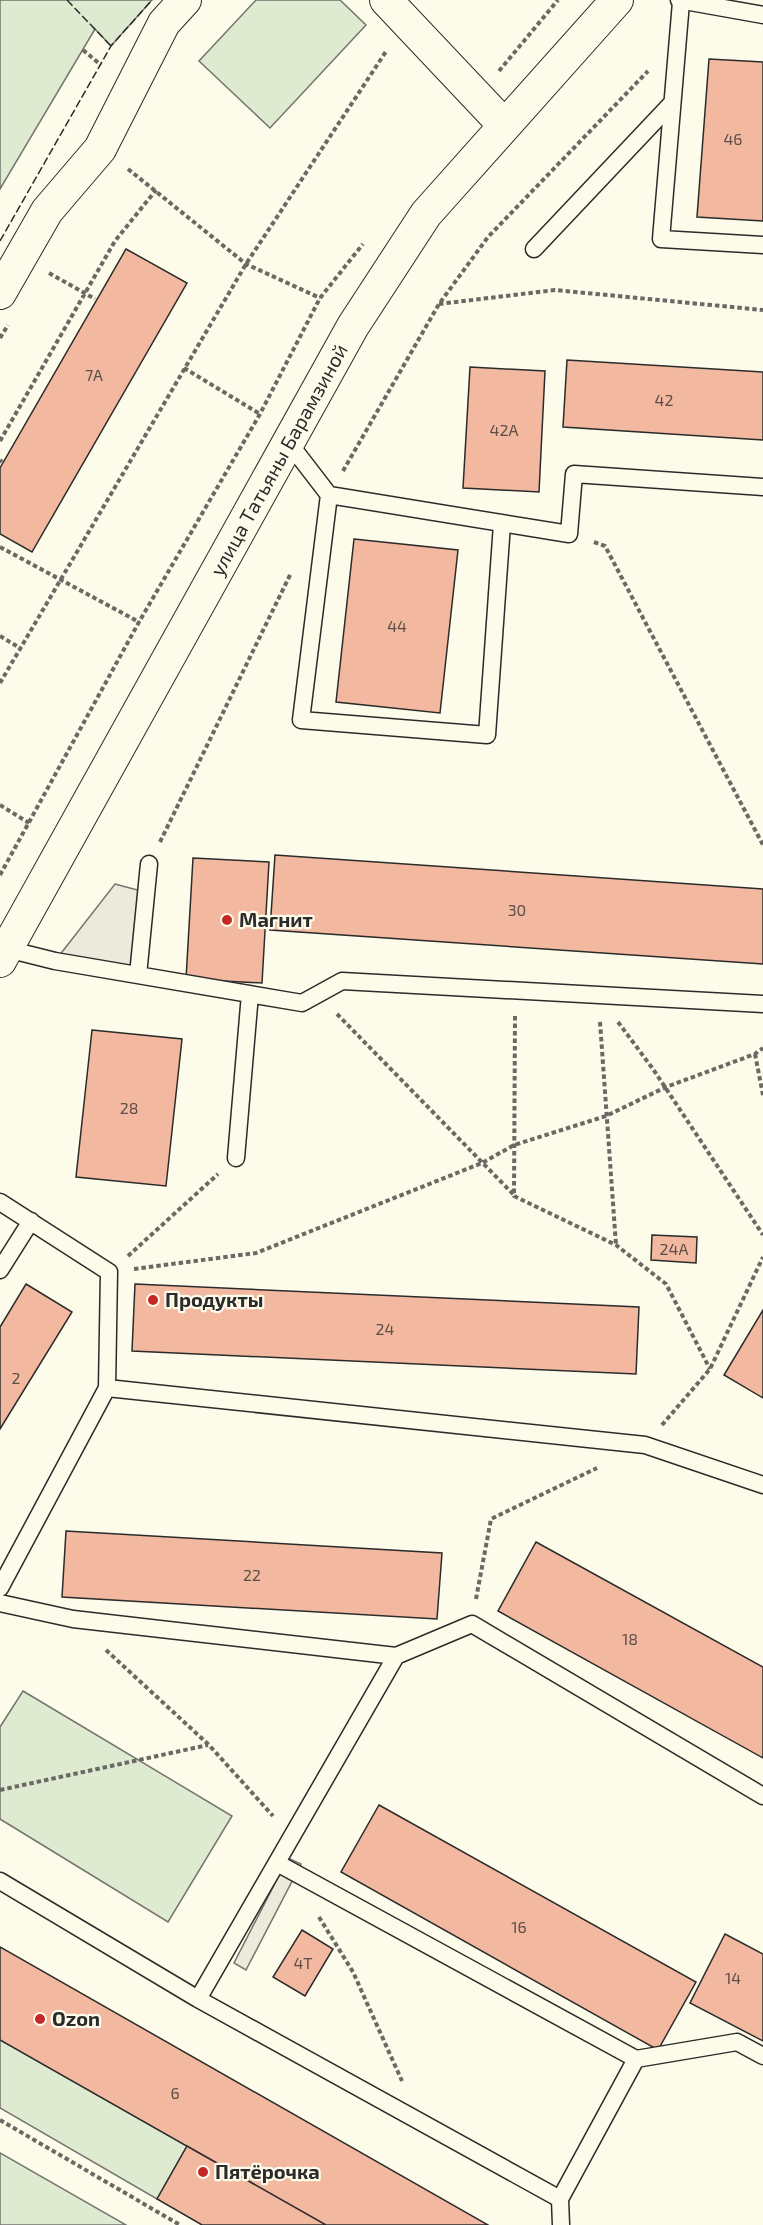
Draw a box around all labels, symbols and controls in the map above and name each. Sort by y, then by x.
house number: 46 [724,129,743,148]
street label: улица Татьяны Барамзиной [204,339,353,580]
house number: 7А [85,365,103,384]
house number: 42 [655,390,673,409]
house number: 42А [490,420,518,439]
house number: 44 [387,616,407,635]
house number: 30 [508,900,526,919]
place label: Магнит [239,907,313,931]
marker: Магнит [220,913,234,927]
house number: 28 [120,1098,138,1117]
house number: 24А [660,1239,688,1258]
place label: Продукты [165,1287,263,1311]
marker: Продукты [146,1293,160,1307]
house number: 24 [376,1319,395,1338]
house number: 2 [12,1368,21,1387]
house number: 22 [243,1565,261,1584]
house number: 18 [622,1629,638,1648]
house number: 16 [511,1917,527,1936]
house number: 4Т [293,1953,313,1972]
house number: 14 [725,1968,741,1987]
place label: Ozon [52,2006,100,2030]
marker: Ozon [33,2012,47,2026]
house number: 6 [170,2083,180,2102]
place label: Пятёрочка [215,2159,320,2183]
marker: Пятёрочка [196,2165,210,2179]

